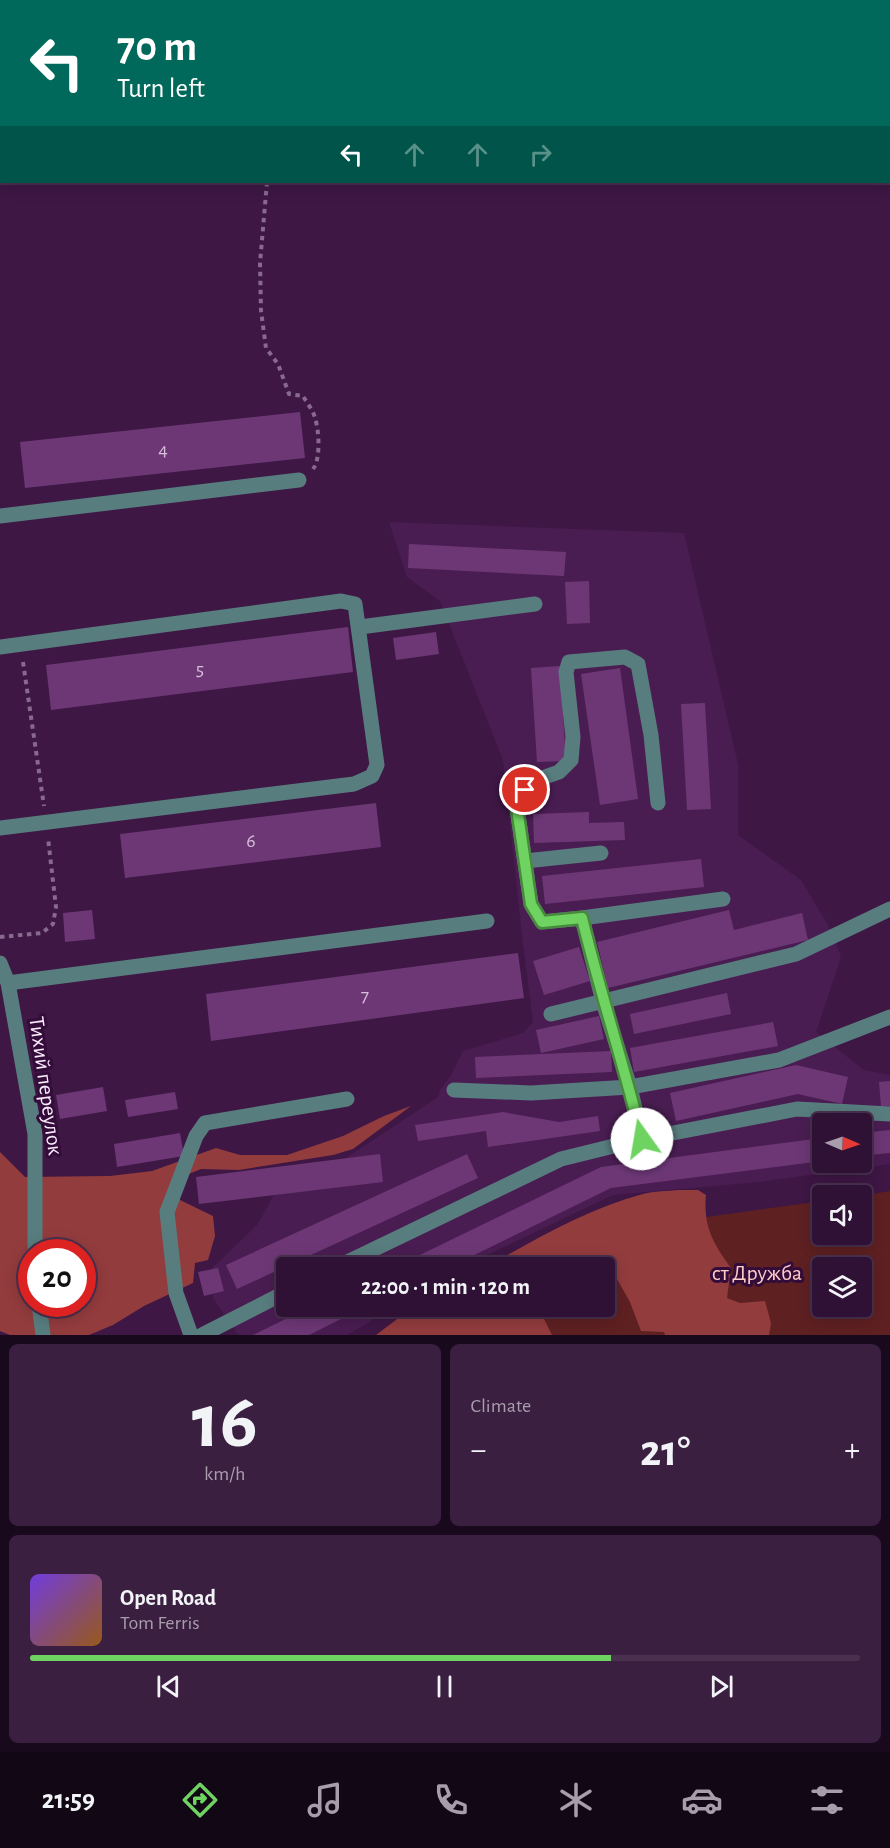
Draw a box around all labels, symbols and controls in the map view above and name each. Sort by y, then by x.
icon: left [18,24,96,102]
text: 70 m [117,26,197,68]
text: Turn left [117,75,205,102]
icon: left [335,138,368,171]
icon: ahead [398,138,431,171]
icon: ahead [461,138,494,171]
icon: right [524,138,557,171]
house number: 4 [158,440,168,460]
house number: 5 [196,659,204,679]
pin [499,764,550,815]
icon: arrive [508,773,541,806]
house number: 6 [246,831,256,851]
house number: 7 [361,986,369,1006]
street label: Тихий переулок [25,1015,67,1157]
position arrow [610,1107,674,1171]
north arrow [812,1113,872,1173]
map controls [812,1113,872,1317]
button: sound [812,1185,872,1245]
speed limit sign: 20 [18,1239,96,1317]
button: layers [812,1257,872,1317]
park label: ст Дружба [712,1262,802,1284]
text: 22:00 · 1 min · 120 m [361,1276,530,1298]
text: 16 [192,1384,258,1462]
text: Climate [471,1396,531,1416]
text: 21° [640,1429,691,1474]
text: − [471,1434,486,1467]
text: + [844,1434,860,1467]
text: km/h [204,1464,245,1484]
text: Open Road [120,1587,216,1609]
text: Tom Ferris [120,1613,200,1633]
icon: previous [152,1670,185,1703]
icon: pause [428,1670,461,1703]
icon: next [705,1670,738,1703]
icon: directions [179,1779,221,1821]
icon: music [304,1779,346,1821]
icon: phone [430,1779,472,1821]
icon: climate [555,1779,597,1821]
icon: car [681,1779,723,1821]
icon: filters [806,1779,848,1821]
text: 21:59 [42,1786,95,1813]

